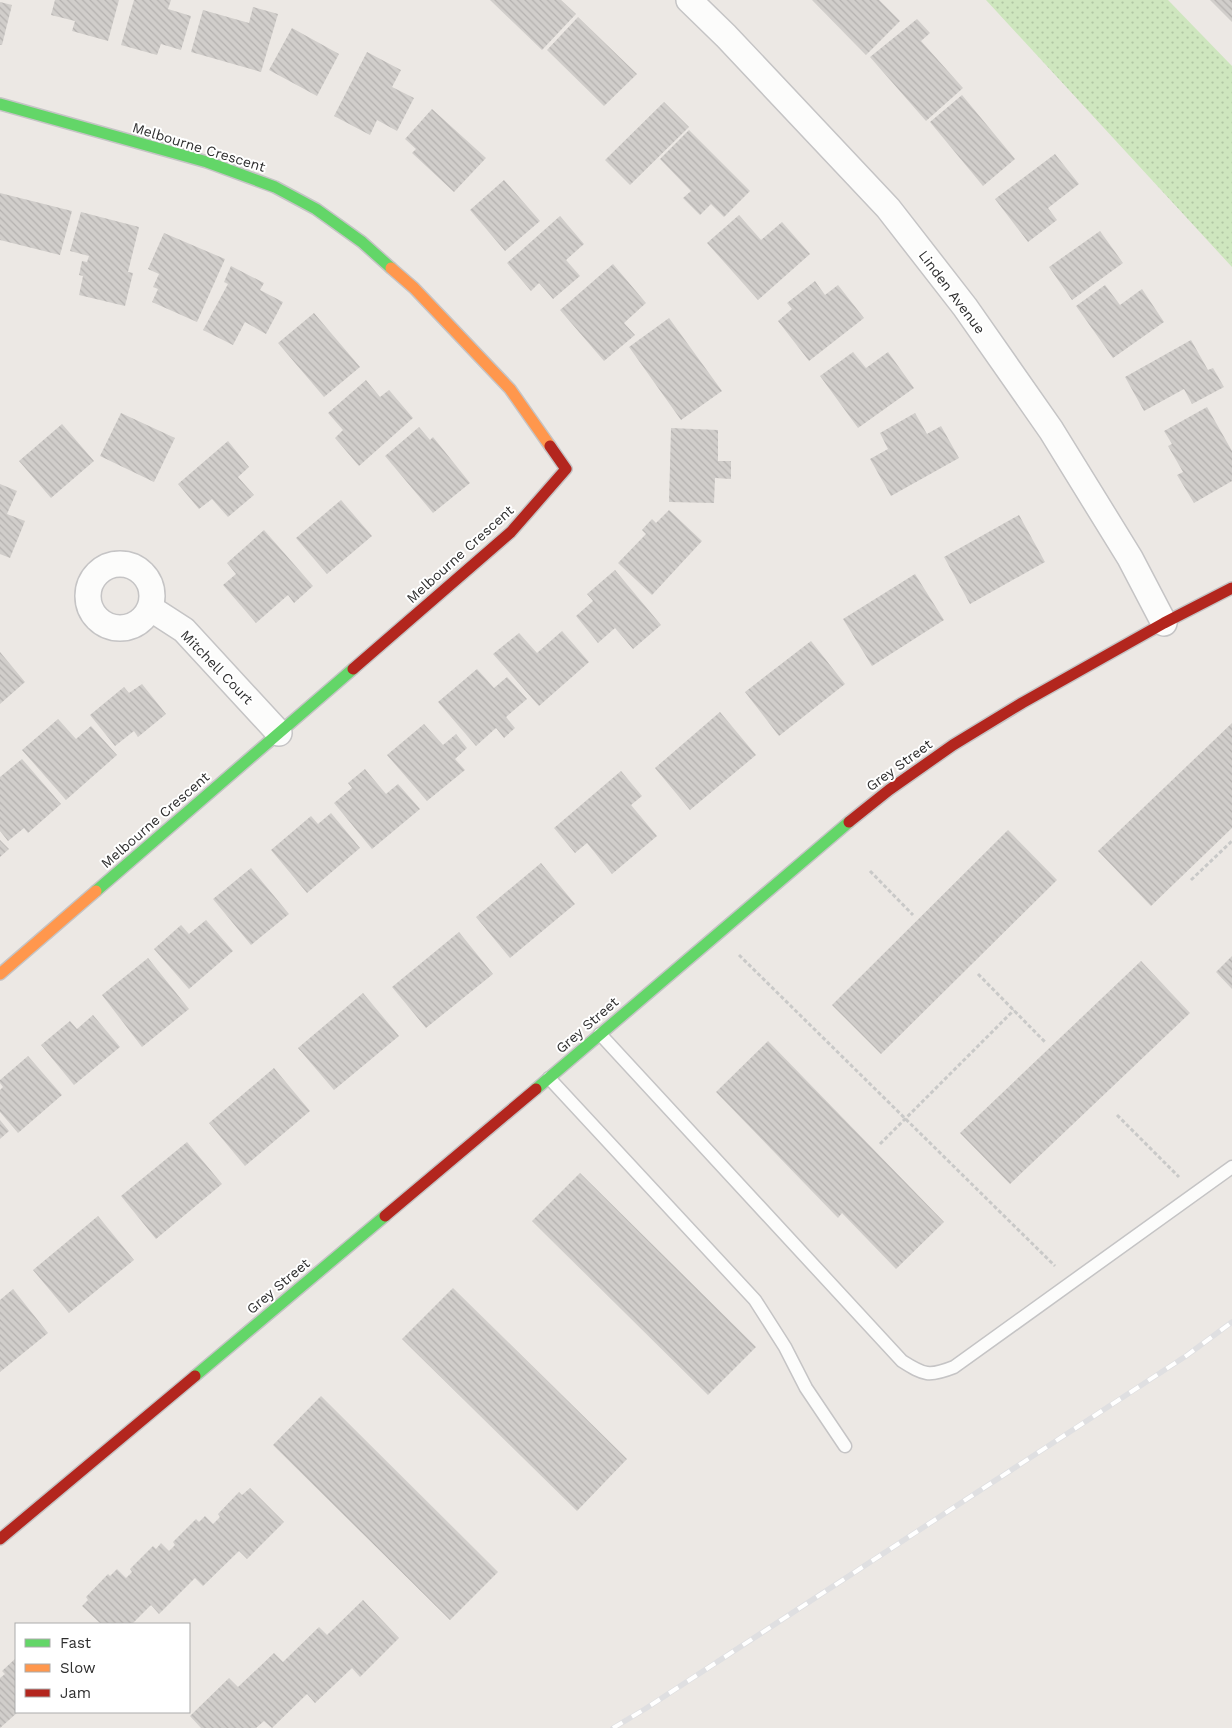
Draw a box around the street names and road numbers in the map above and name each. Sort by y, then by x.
street label: Melbourne Crescent [131,119,268,175]
street label: Linden Avenue [916,247,988,337]
street label: Melbourne Crescent [403,502,517,606]
street label: Mitchell Court [178,627,256,707]
street label: Grey Street [863,736,935,794]
street label: Melbourne Crescent [98,769,212,871]
street label: Grey Street [553,994,621,1056]
street label: Grey Street [243,1255,313,1317]

